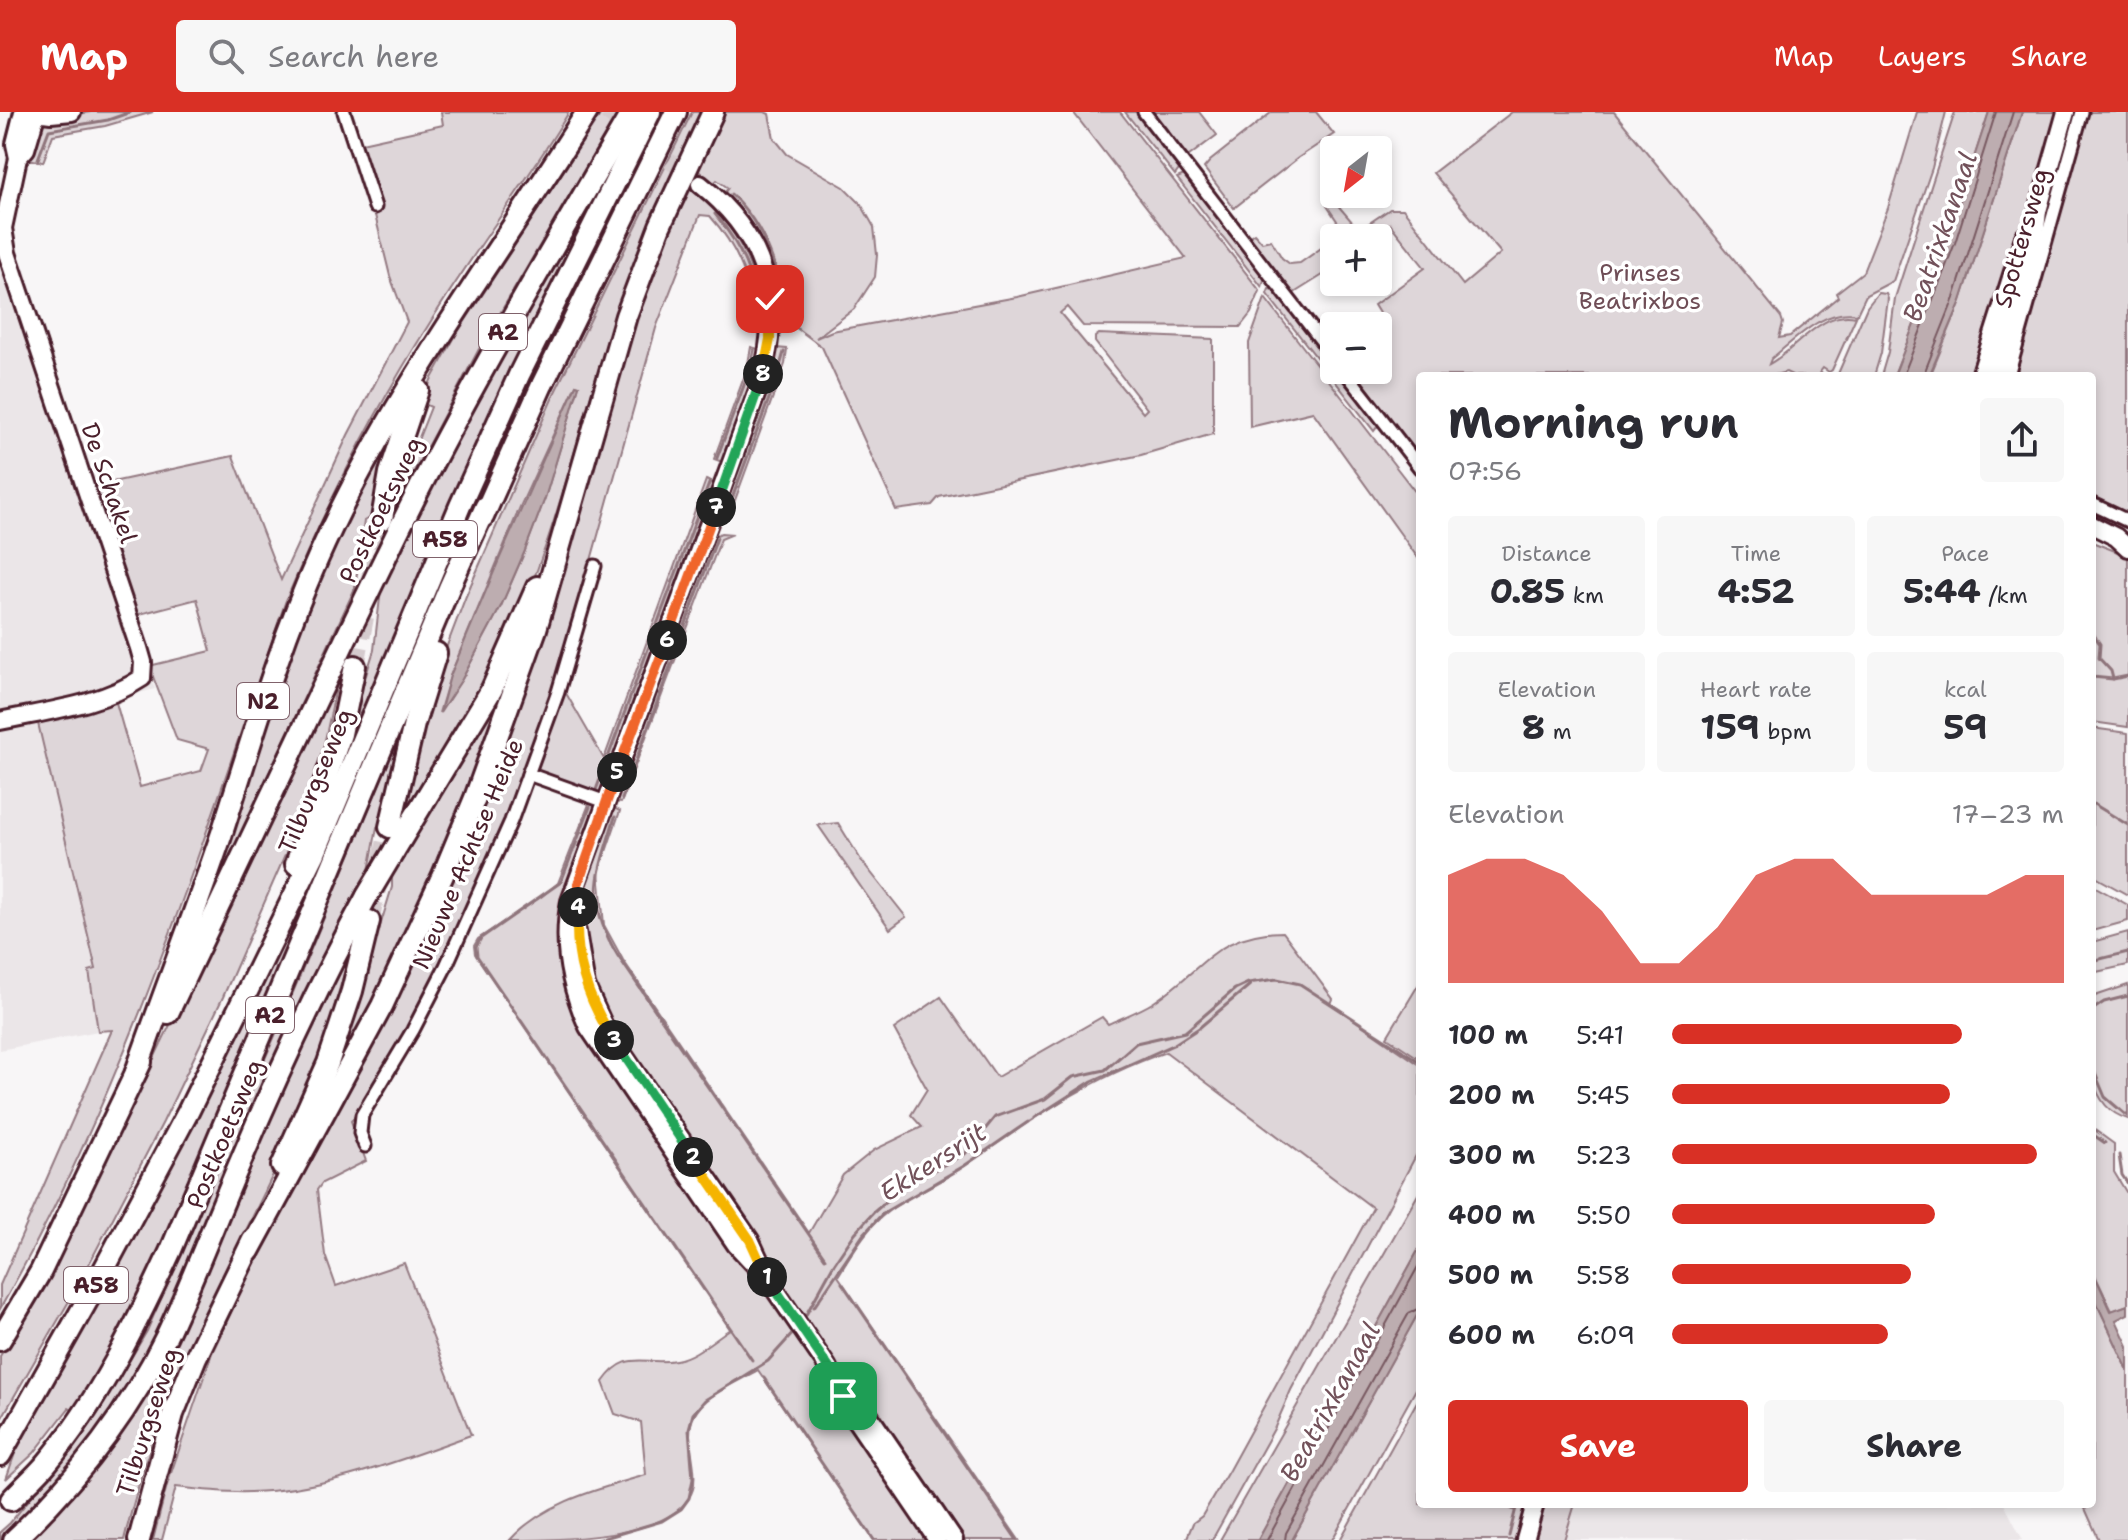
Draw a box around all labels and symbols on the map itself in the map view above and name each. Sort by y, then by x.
north arrow [1320,136,1392,208]
water label: Beatrixkanaal [1894,147,1985,326]
street label: Spottersweg [1987,164,2057,312]
park label: Prinses Beatrixbos [1579,257,1701,317]
pin [736,265,804,333]
road number: A2 [479,314,527,350]
pin: 8 [743,354,783,394]
street label: De Schakel [74,419,145,548]
street label: Postkoetsweg [332,431,430,589]
pin: 7 [696,487,736,527]
road number: A58 [413,521,477,557]
pin: 6 [647,620,687,660]
road number: N2 [237,683,289,719]
street label: Tilburgseweg [271,704,361,858]
street label: Nieuwe Achtse Heide [405,734,531,974]
pin: 5 [597,752,637,792]
pin: 4 [558,887,598,927]
road number: A2 [246,997,294,1033]
pin: 3 [594,1020,634,1060]
street label: Postkoetsweg [179,1054,271,1214]
water label: Ekkersrijt [872,1114,994,1209]
pin: 2 [673,1137,713,1177]
pin: 1 [747,1257,787,1297]
road number: A58 [64,1267,128,1303]
water label: Beatrixkanaal [1271,1316,1388,1488]
street label: Tilburgseweg [109,1344,187,1500]
pin [809,1362,877,1430]

